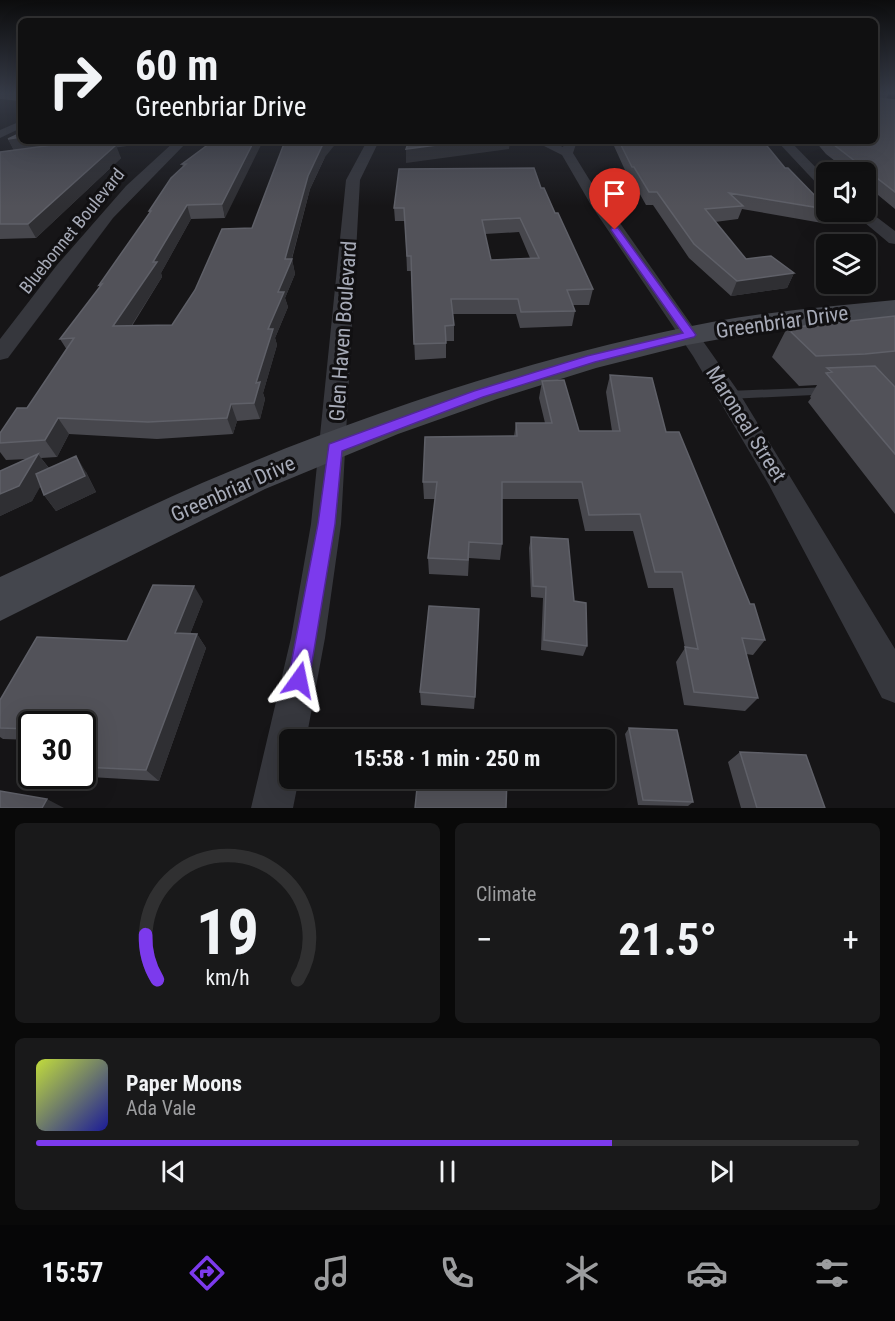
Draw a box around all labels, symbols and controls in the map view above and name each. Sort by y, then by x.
text: 60 m [135,41,218,90]
icon: right [36,42,114,120]
text: Greenbriar Drive [135,91,306,123]
map controls [816,162,876,294]
button: sound [816,162,876,222]
street label: Bluebonnet Boulevard [15,164,128,297]
pin [589,168,640,230]
icon: arrive [598,177,631,210]
button: layers [816,234,876,294]
street label: Glen Haven Boulevard [325,240,361,422]
street label: Greenbriar Drive [714,301,850,343]
street label: Maroneal Street [701,362,791,486]
street label: Greenbriar Drive [167,451,299,527]
position arrow [267,648,331,712]
speed limit sign: 30 [18,711,96,789]
text: 15:58 · 1 min · 250 m [354,746,540,771]
text: Climate [476,882,536,906]
text: 19 [196,896,259,969]
text: 21.5° [618,913,717,966]
text: − [476,920,493,959]
text: + [843,920,859,959]
text: km/h [205,965,250,990]
text: Paper Moons [126,1071,242,1096]
text: Ada Vale [126,1096,196,1120]
icon: previous [157,1155,190,1188]
icon: pause [431,1155,464,1188]
icon: next [705,1155,738,1188]
icon: directions [186,1252,228,1294]
icon: music [311,1252,353,1294]
icon: phone [436,1252,478,1294]
icon: climate [561,1252,603,1294]
icon: car [686,1252,728,1294]
icon: filters [811,1252,853,1294]
text: 15:57 [42,1257,103,1289]

